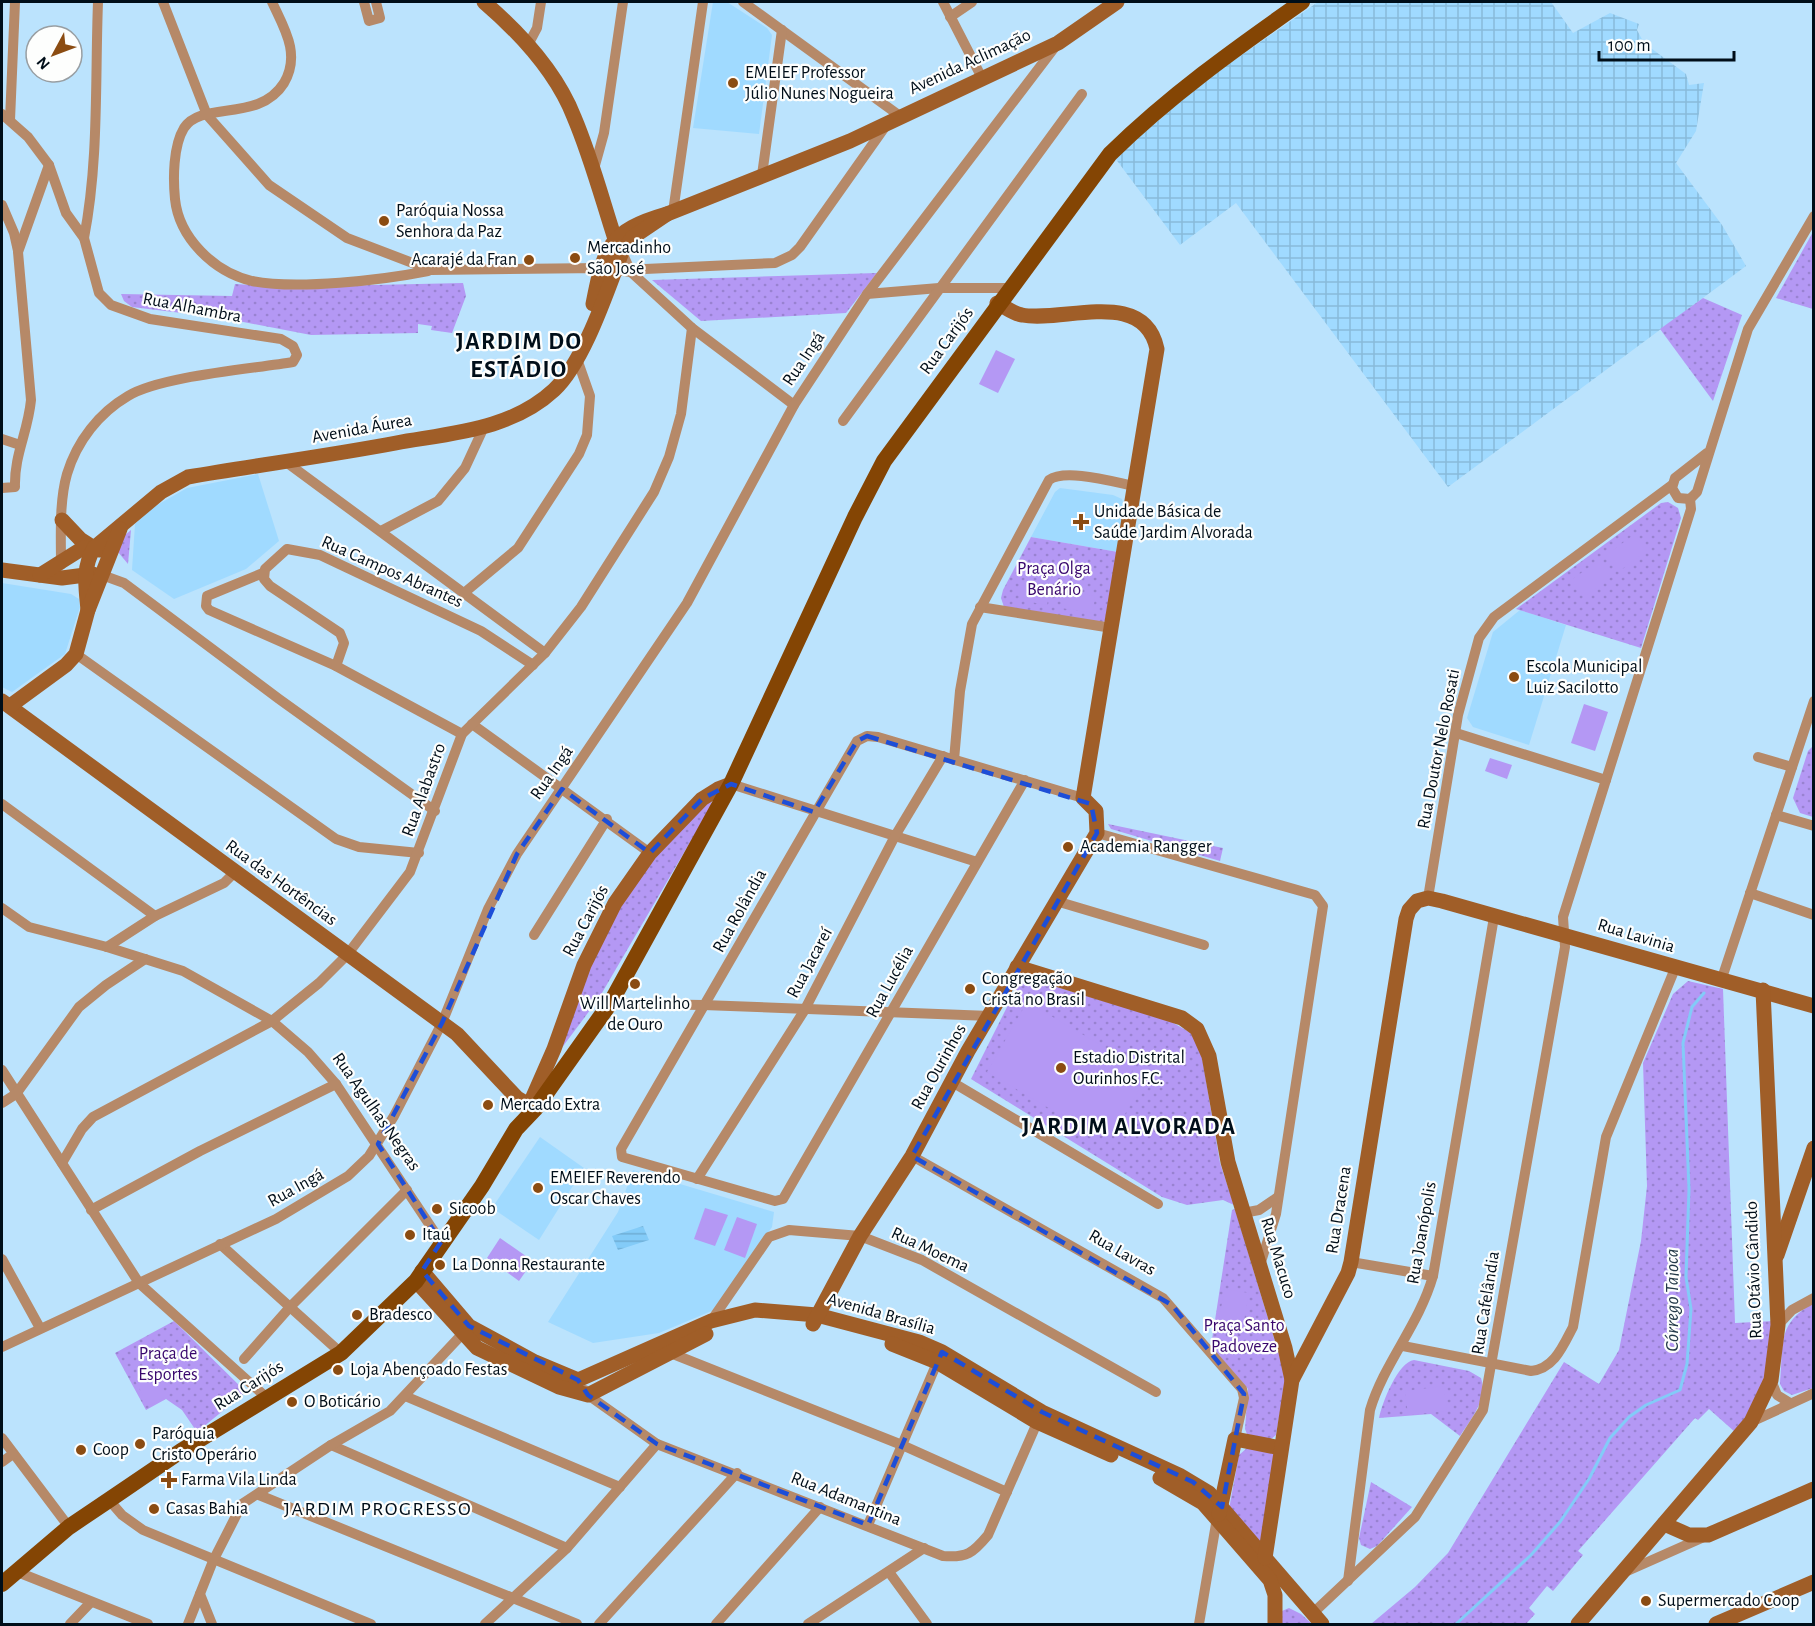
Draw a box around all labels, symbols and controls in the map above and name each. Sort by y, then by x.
north arrow [24,24,84,84]
scale bar [1599,24,1734,62]
street label: Avenida Aclimação [906,26,1034,98]
text: 100 m [1608,37,1651,55]
text: N [34,54,53,73]
place label: EMEIEF Professor Júlio Nunes Nogueira [745,64,894,103]
marker: EMEIEF Professor Júlio Nunes Nogueira [726,76,740,90]
place label: Paróquia Nossa Senhora da Paz [396,202,504,241]
marker: Paróquia Nossa Senhora da Paz [377,214,391,228]
place label: Mercadinho São José [587,239,671,278]
place label: Acarajé da Fran [411,251,517,269]
marker: Mercadinho São José [568,251,582,265]
marker: Acarajé da Fran [522,253,536,267]
street label: Rua Alhambra [141,290,243,326]
street label: Rua Carijós [917,304,977,378]
street label: Rua Ingá [780,329,828,389]
district label: JARDIM DO ESTÁDIO [456,330,582,382]
street label: Avenida Áurea [310,408,414,447]
place label: Unidade Básica de Saúde Jardim Alvorada [1094,503,1253,542]
marker: Unidade Básica de Saúde Jardim Alvorada [1072,513,1090,531]
street label: Rua Campos Abrantes [319,533,465,611]
park label: Praça Olga Benário [1017,560,1091,599]
place label: Escola Municipal Luiz Sacilotto [1526,658,1643,697]
street label: Rua Doutor Nelo Rosati [1415,668,1463,830]
marker: Escola Municipal Luiz Sacilotto [1507,670,1521,684]
street label: Rua Alabastro [399,741,449,839]
street label: Rua Ingá [527,743,577,803]
street label: Rua das Hortências [222,837,340,929]
place label: Academia Rangger [1080,838,1212,856]
marker: Academia Rangger [1061,840,1075,854]
street label: Rua Rolândia [710,866,770,956]
street label: Rua Carijós [560,882,612,960]
street label: Rua Lavinia [1595,916,1677,956]
street label: Rua Jacareí [784,924,836,1001]
street label: Rua Lucélia [863,943,917,1021]
place label: Congregação Cristã no Brasil [982,970,1085,1009]
marker: Will Martelinho de Ouro [628,977,642,991]
marker: Congregação Cristã no Brasil [963,982,977,996]
place label: Will Martelinho de Ouro [580,995,690,1034]
street label: Rua Ourinhos [908,1021,970,1113]
place label: Estadio Distrital Ourinhos F.C. [1073,1049,1185,1088]
street label: Rua Agulhas Negras [329,1050,423,1174]
marker: Estadio Distrital Ourinhos F.C. [1054,1061,1068,1075]
place label: Mercado Extra [500,1096,600,1114]
marker: Mercado Extra [481,1098,495,1112]
district label: JARDIM ALVORADA [1021,1115,1237,1139]
street label: Rua Ingá [265,1165,327,1211]
street label: Rua Dracena [1323,1165,1355,1255]
place label: EMEIEF Reverendo Oscar Chaves [550,1169,681,1208]
street label: Rua Joanópolis [1404,1180,1440,1286]
marker: EMEIEF Reverendo Oscar Chaves [531,1181,545,1195]
place label: Sicoob [449,1200,496,1218]
street label: Rua Otávio Cândido [1743,1201,1765,1339]
marker: Sicoob [430,1202,444,1216]
street label: Rua Macuco [1257,1215,1299,1301]
street label: Rua Moema [888,1224,972,1276]
place label: Itaú [422,1226,450,1244]
street label: Rua Lavras [1086,1227,1158,1279]
marker: Itaú [403,1228,417,1242]
water label: Córrego Taioca [1662,1248,1682,1352]
street label: Rua Cafelândia [1469,1250,1503,1356]
place label: La Donna Restaurante [452,1256,605,1274]
marker: La Donna Restaurante [433,1258,447,1272]
street label: Avenida Brasília [825,1290,937,1338]
place label: Bradesco [369,1306,433,1324]
marker: Bradesco [350,1308,364,1322]
park label: Praça Santo Padoveze [1204,1317,1285,1356]
park label: Praça de Esportes [138,1345,198,1384]
street label: Rua Carijós [211,1358,287,1414]
place label: Loja Abençoado Festas [350,1361,507,1379]
marker: Loja Abençoado Festas [331,1363,345,1377]
place label: O Boticário [304,1393,381,1411]
marker: O Boticário [285,1395,299,1409]
place label: Paróquia Cristo Operário [152,1425,257,1464]
marker: Paróquia Cristo Operário [133,1437,147,1451]
place label: Coop [93,1441,129,1459]
marker: Coop [74,1443,88,1457]
street label: Rua Adamantina [788,1469,904,1529]
place label: Farma Vila Linda [181,1471,297,1489]
marker: Farma Vila Linda [162,1473,176,1487]
district label: JARDIM PROGRESSO [284,1499,472,1519]
place label: Casas Bahia [166,1500,248,1518]
marker: Casas Bahia [147,1502,161,1516]
place label: Supermercado Coop [1658,1592,1799,1610]
marker: Supermercado Coop [1639,1594,1653,1608]

